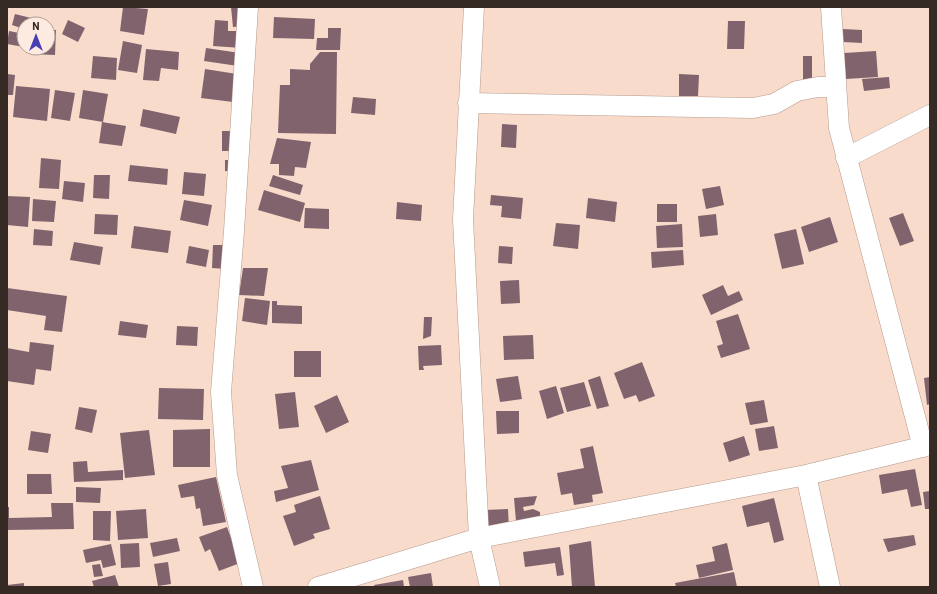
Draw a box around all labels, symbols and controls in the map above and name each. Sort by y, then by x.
north arrow [16,16,56,56]
text: N [32,19,40,32]

